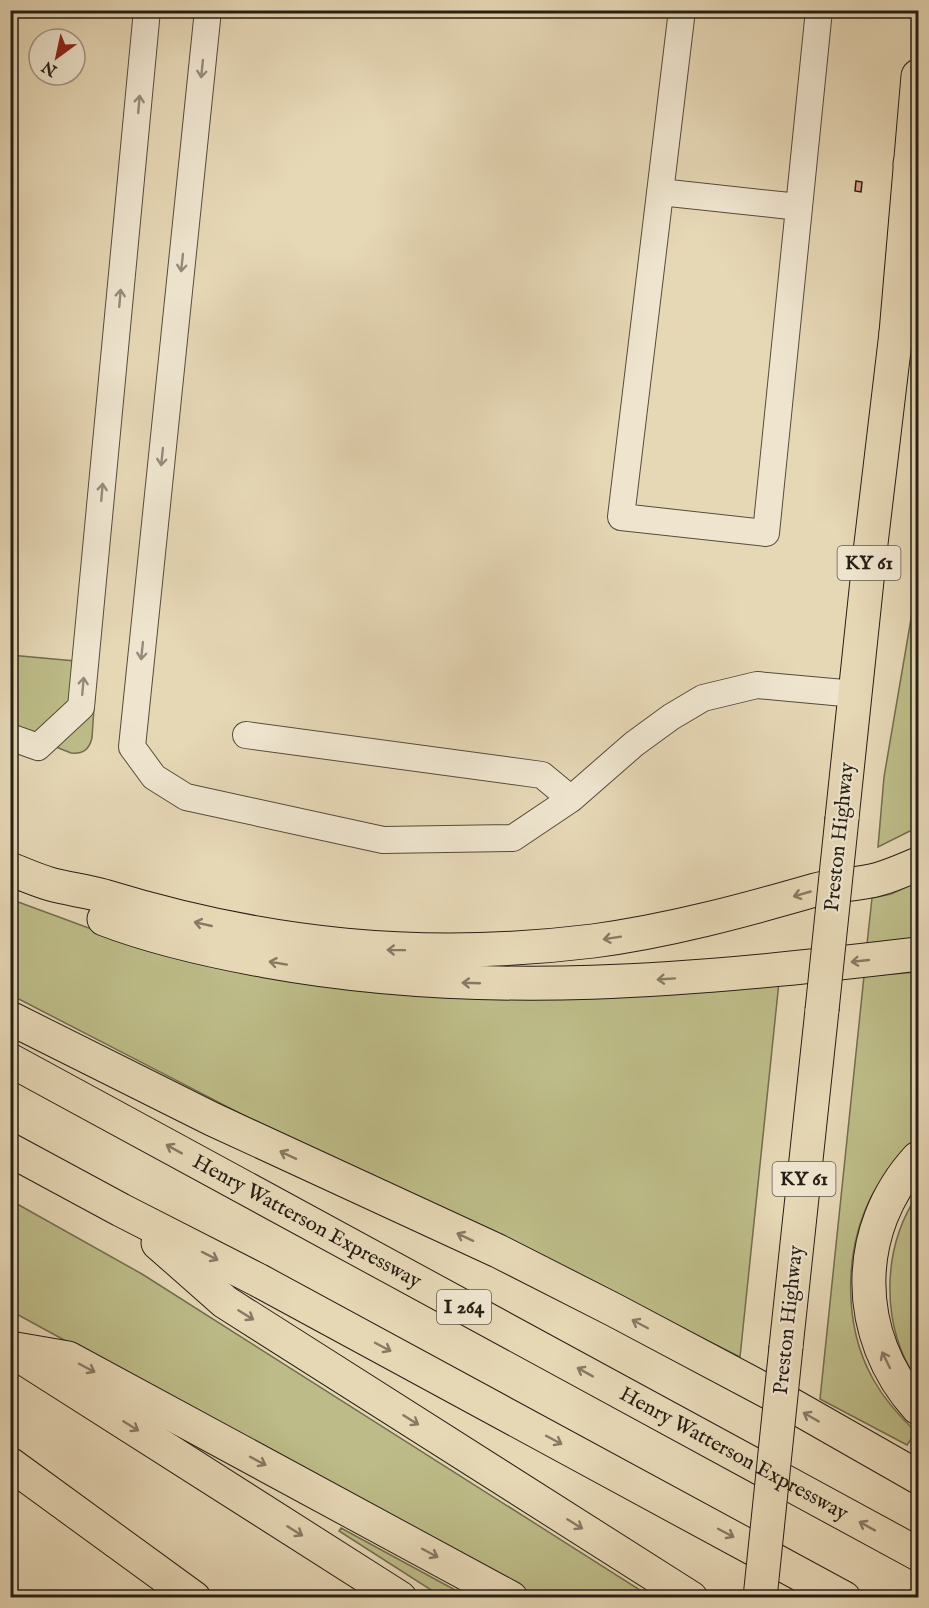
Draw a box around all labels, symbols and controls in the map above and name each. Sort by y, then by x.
north arrow [27,27,87,87]
text: N [39,56,62,81]
one-way arrow [196,58,207,78]
one-way arrow [134,94,145,114]
one-way arrow [176,252,187,272]
one-way arrow [115,288,126,308]
one-way arrow [156,446,167,466]
one-way arrow [97,483,108,502]
road number: KY 61 [838,546,900,580]
one-way arrow [136,640,147,660]
one-way arrow [78,677,89,697]
street label: Preston Highway [819,760,861,913]
one-way arrow [793,889,812,900]
one-way arrow [194,917,213,929]
one-way arrow [602,932,622,943]
one-way arrow [387,944,407,955]
one-way arrow [851,956,871,967]
one-way arrow [268,957,288,968]
one-way arrow [657,974,677,985]
one-way arrow [462,977,482,988]
one-way arrow [166,1143,183,1155]
street label: Henry Watterson Expressway [188,1148,427,1295]
one-way arrow [280,1148,298,1160]
road number: KY 61 [772,1162,836,1196]
one-way arrow [457,1230,475,1242]
street label: Preston Highway [768,1243,810,1396]
one-way arrow [201,1251,219,1262]
road number: I 264 [437,1290,491,1324]
one-way arrow [237,1309,254,1321]
one-way arrow [632,1318,649,1330]
one-way arrow [373,1342,391,1353]
one-way arrow [879,1351,891,1369]
one-way arrow [77,1363,95,1374]
one-way arrow [577,1366,594,1378]
street label: Henry Watterson Expressway [615,1381,854,1527]
one-way arrow [803,1410,820,1422]
one-way arrow [402,1414,419,1426]
one-way arrow [122,1421,139,1433]
one-way arrow [545,1434,562,1446]
one-way arrow [249,1455,266,1467]
one-way arrow [567,1518,583,1530]
one-way arrow [859,1520,876,1532]
one-way arrow [287,1524,304,1537]
one-way arrow [716,1528,734,1539]
one-way arrow [421,1547,438,1559]

